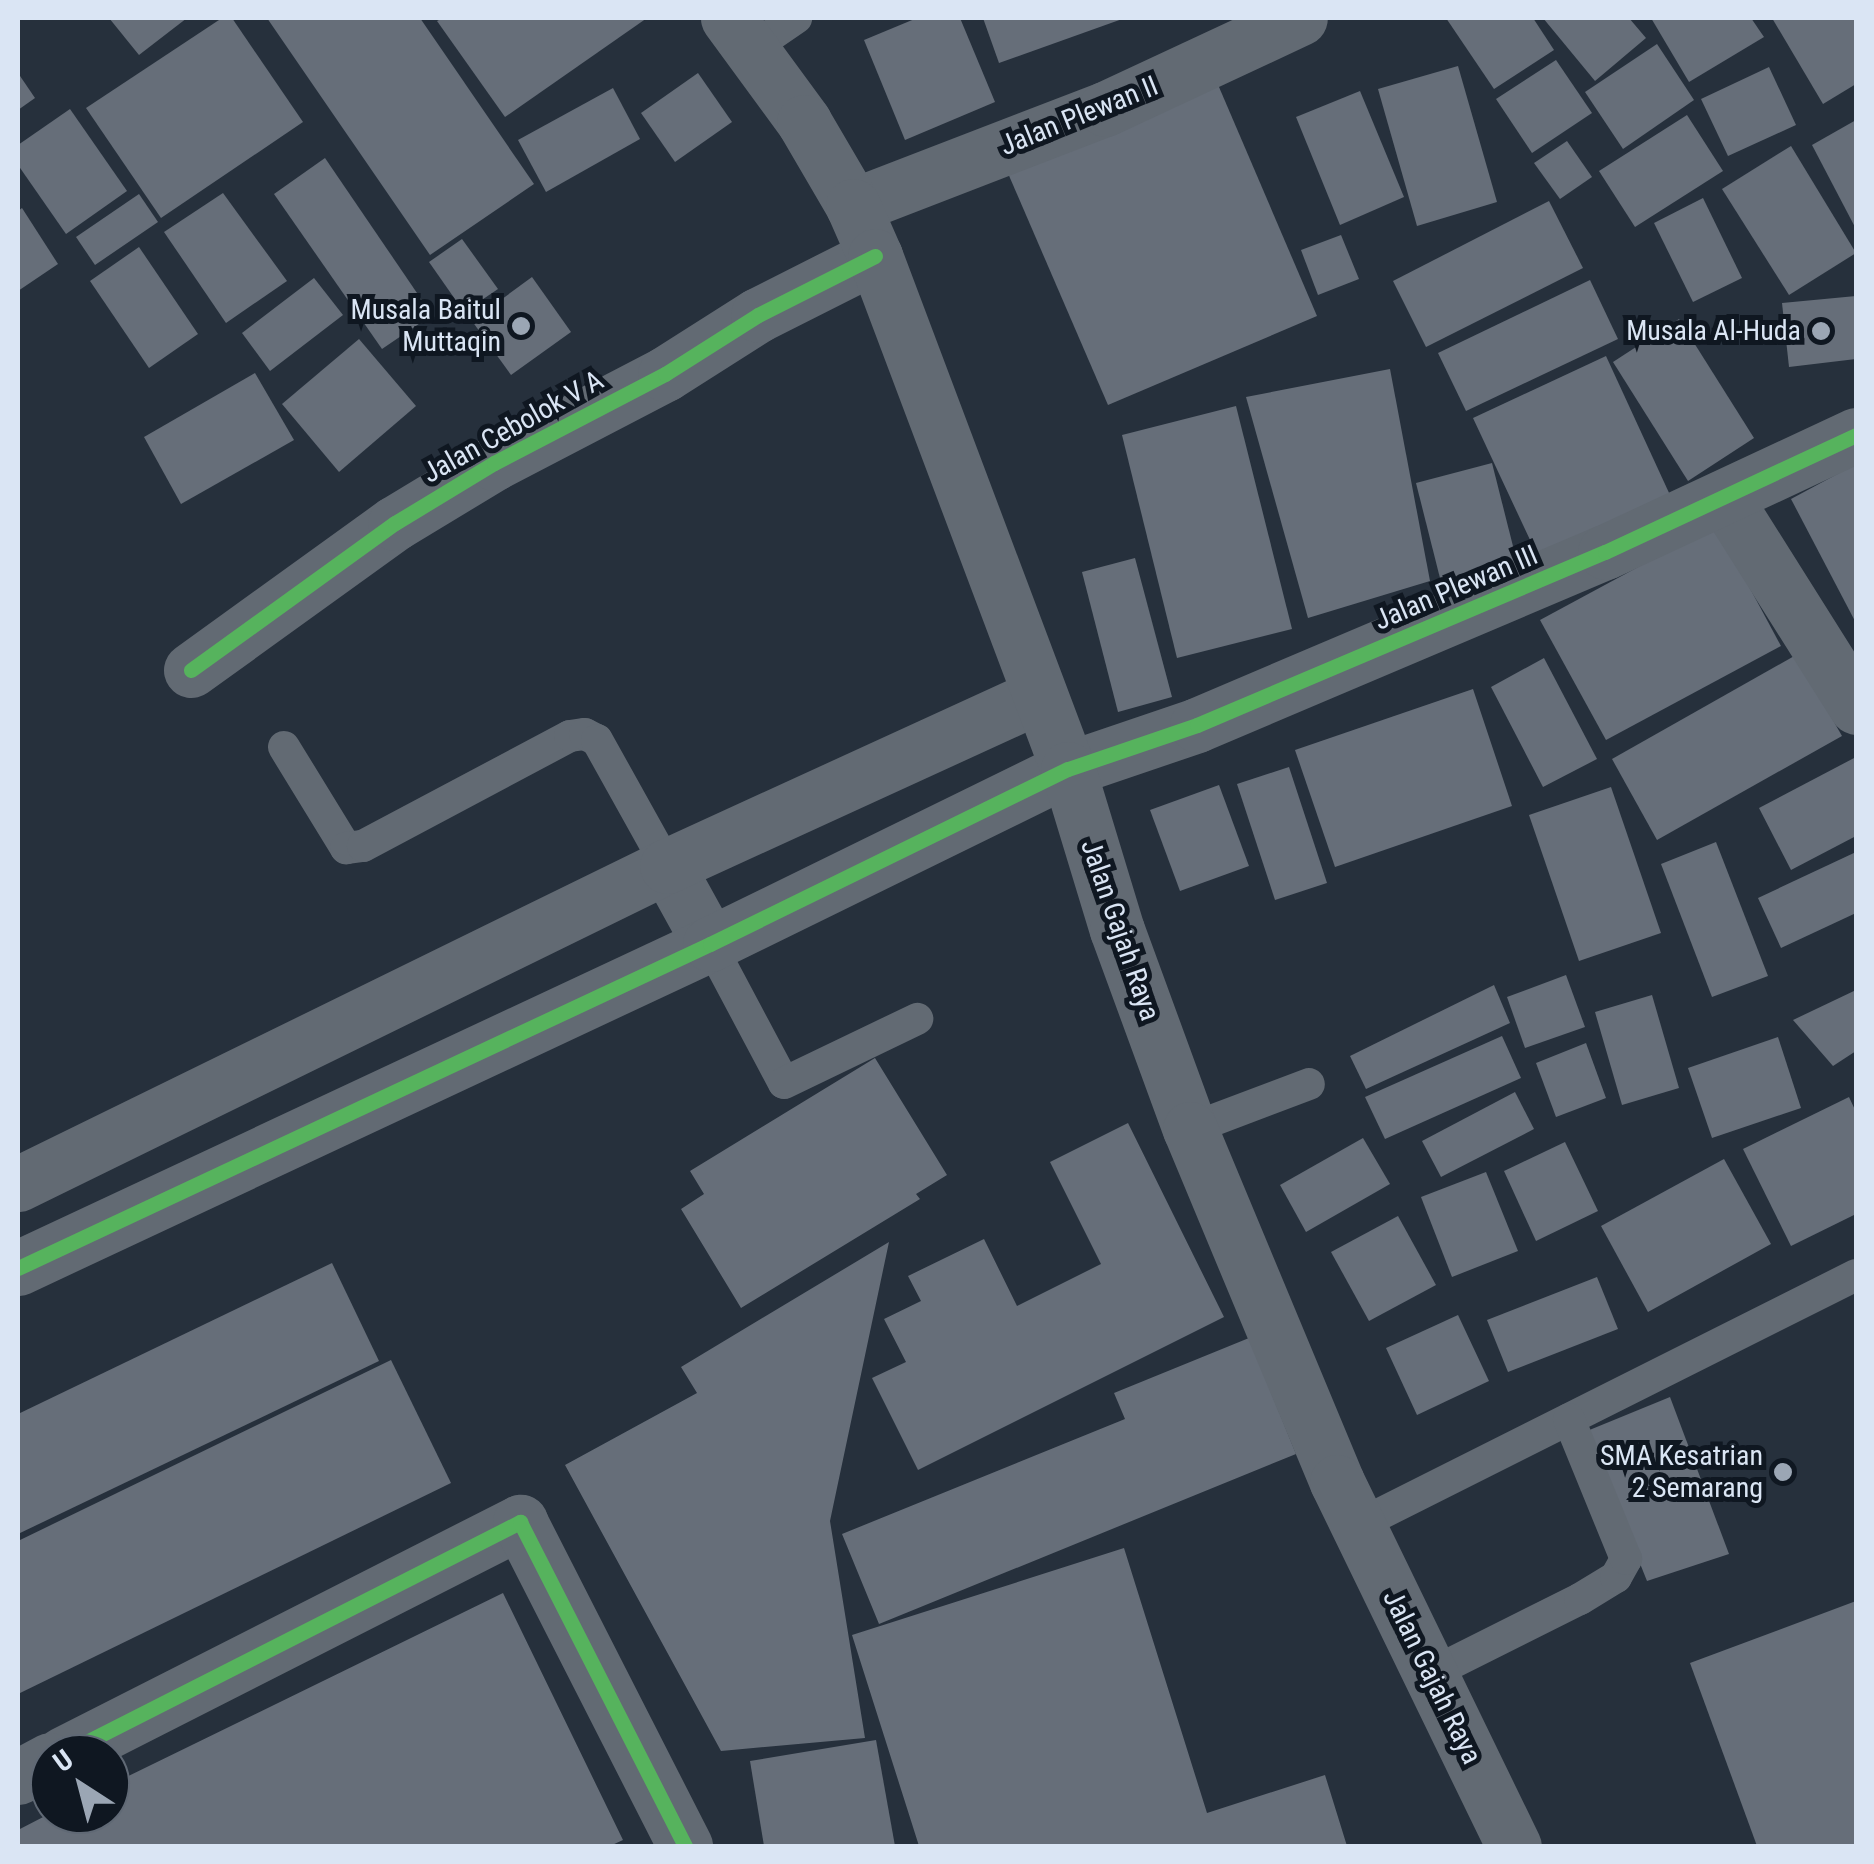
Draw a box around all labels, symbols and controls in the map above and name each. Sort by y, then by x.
street label: Jalan Plewan II [995,69,1163,163]
place label: Musala Baitul Muttaqin [351,293,501,359]
place label: Musala Al-Huda [1626,314,1801,348]
marker: Musala Baitul Muttaqin [510,315,532,337]
marker: Musala Al-Huda [1810,320,1832,342]
street label: Jalan Cebolok V A [417,363,609,491]
street label: Jalan Plewan III [1369,538,1543,638]
street label: Jalan Gajah Raya [1073,835,1167,1025]
place label: SMA Kesatrian 2 Semarang [1600,1439,1763,1505]
marker: SMA Kesatrian 2 Semarang [1772,1461,1794,1483]
street label: Jalan Gajah Raya [1375,1585,1489,1769]
north arrow [30,1734,130,1834]
text: U [47,1743,79,1779]

